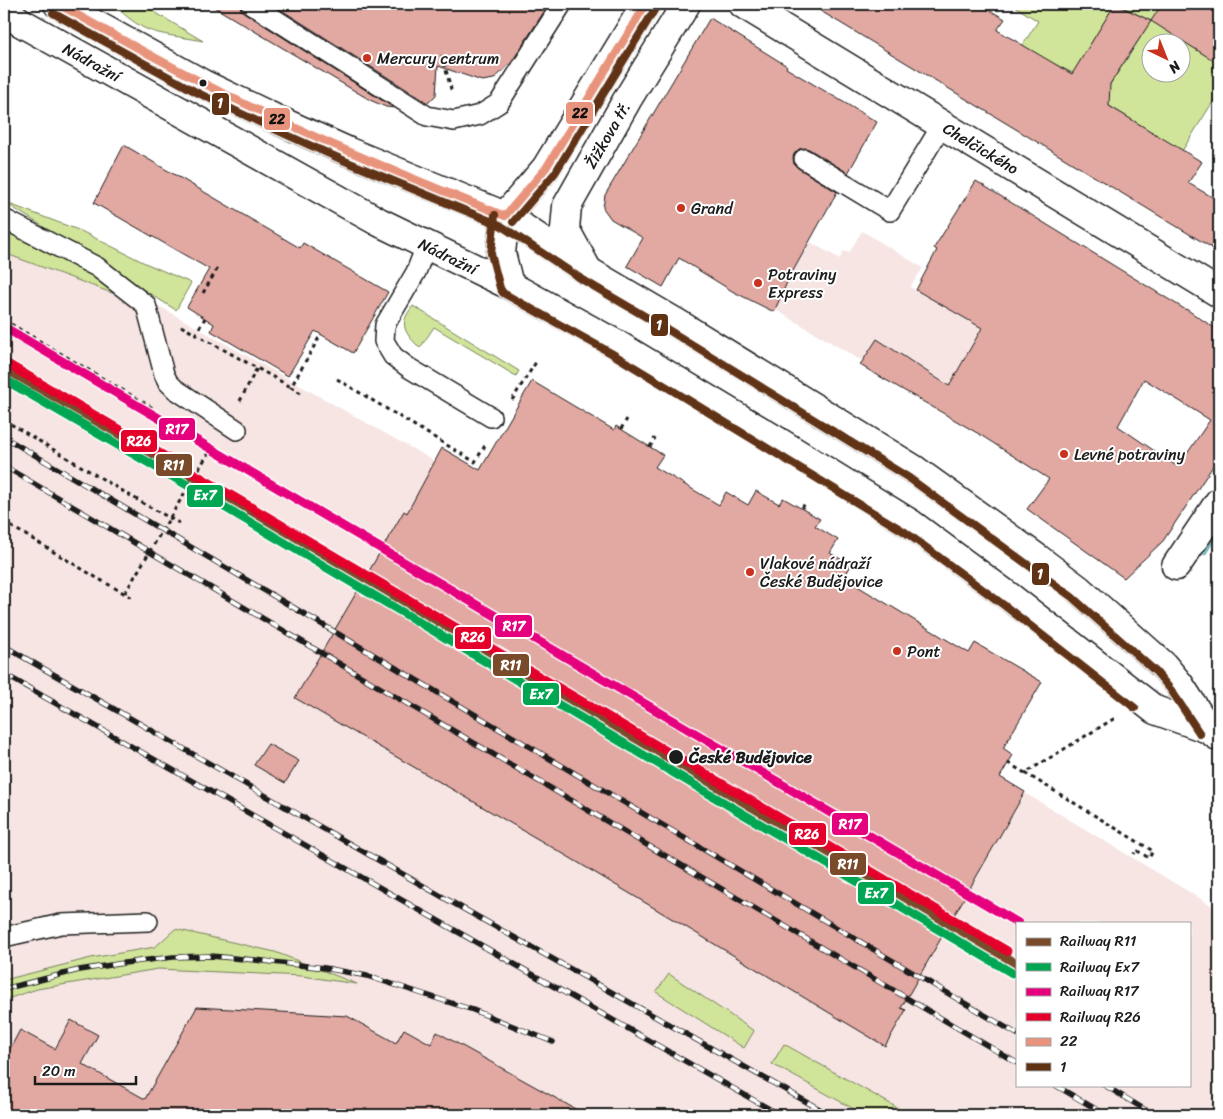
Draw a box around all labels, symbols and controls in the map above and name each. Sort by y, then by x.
north arrow [1140,32,1190,82]
street label: Nádražní [57,35,129,92]
place label: Mercury centrum [377,44,499,73]
marker: Mercury centrum [361,52,373,64]
text: N [1162,54,1187,80]
unlabelled marker [198,78,208,88]
text: 1 [217,91,223,116]
line badge: 1 [211,92,230,116]
street label: Žižkova tř. [576,96,638,174]
line badge: 22 [565,101,594,125]
text: 22 [571,101,589,126]
line badge: 22 [263,107,291,131]
text: 22 [268,107,286,132]
street label: Chelčického [937,114,1025,183]
place label: Grand [691,194,734,223]
marker: Grand [675,202,687,214]
street label: Nádražní [413,230,485,284]
place label: Potraviny Express [768,260,837,307]
marker: Potraviny Express [752,277,764,289]
line badge: 1 [650,313,669,337]
text: 1 [656,313,662,338]
line badge: R17 [158,417,196,441]
text: R17 [165,417,189,442]
line badge: R26 [120,429,158,453]
text: R26 [126,429,151,454]
place label: Levné potraviny [1074,440,1186,469]
marker: Levné potraviny [1058,448,1070,460]
line badge: R11 [155,453,193,477]
text: R11 [163,453,184,478]
text: Ex7 [194,483,217,508]
line badge: Ex7 [186,484,224,508]
place label: Vlakové nádraží České Budějovice [760,549,883,596]
line badge: 1 [1031,562,1050,586]
text: 1 [1037,562,1043,587]
marker: Vlakové nádraží České Budějovice [744,566,756,578]
line badge: R17 [494,614,533,638]
text: R17 [502,614,526,639]
text: R26 [460,625,485,650]
line badge: R26 [454,626,492,650]
place label: Pont [907,637,940,666]
marker: Pont [891,645,903,657]
line badge: R11 [492,653,530,677]
text: R11 [500,653,521,678]
line badge: Ex7 [522,682,560,706]
text: Ex7 [530,682,553,707]
place label: České Budějovice [688,743,813,772]
marker: České Budějovice [667,748,685,766]
line badge: R17 [831,812,869,836]
text: R17 [838,812,862,837]
line badge: R26 [788,822,827,846]
text: R26 [794,822,819,847]
line badge: R11 [829,852,867,876]
text: R11 [837,852,858,877]
line badge: Ex7 [857,881,895,905]
text: Ex7 [865,881,888,906]
legend [1016,922,1190,1086]
text: Railway R11 [1060,928,1137,954]
text: Railway Ex7 [1060,954,1141,980]
text: Railway R17 [1060,978,1140,1004]
text: Railway R26 [1060,1004,1141,1030]
text: 22 [1060,1028,1078,1054]
scale bar [35,1054,136,1086]
text: 1 [1060,1054,1066,1080]
text: 20 m [42,1058,76,1084]

